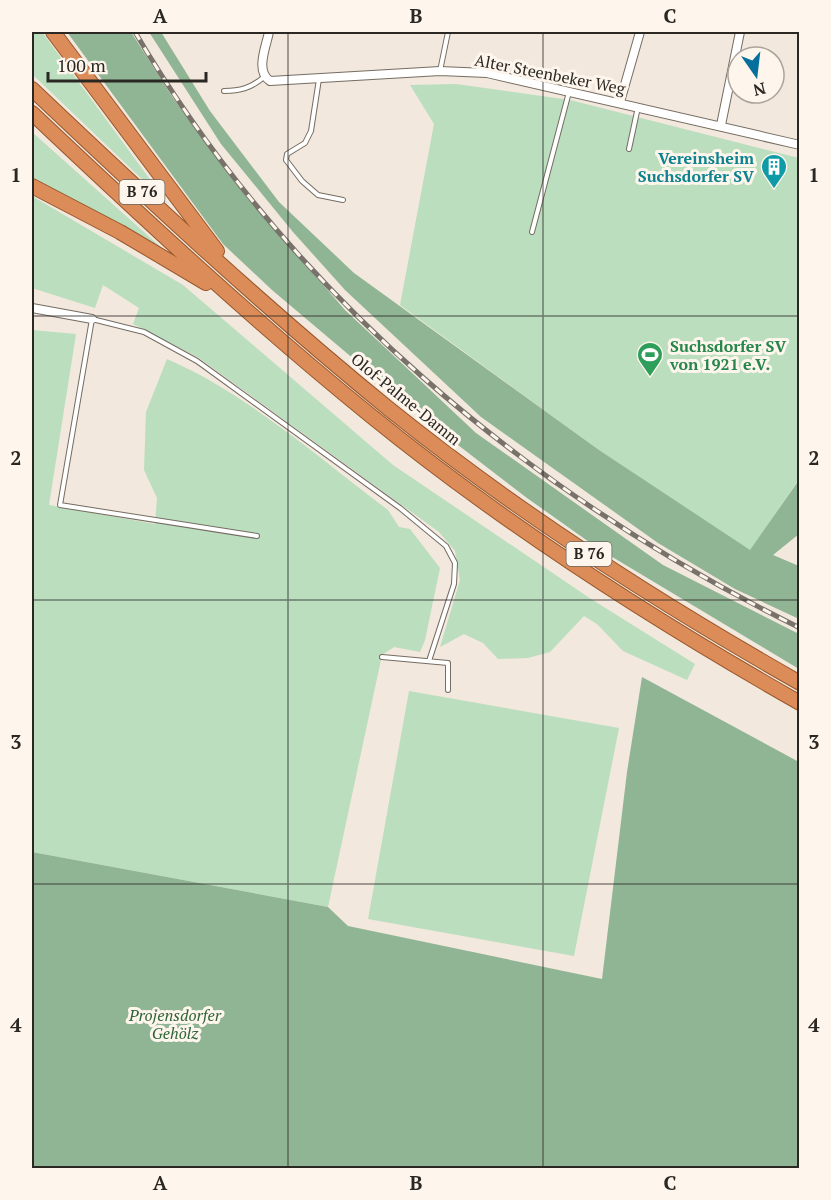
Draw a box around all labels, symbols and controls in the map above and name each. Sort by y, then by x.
text: A [153,2,168,29]
text: B [410,2,423,29]
text: C [663,2,677,29]
scale bar [48,45,206,83]
north arrow [726,45,786,105]
street label: Alter Steenbeker Weg [473,49,628,100]
text: 100 m [57,53,106,77]
text: N [751,77,768,102]
place label: Vereinsheim Suchsdorfer SV [638,147,754,187]
building icon: Vereinsheim Suchsdorfer SV [759,152,789,190]
text: 1 [10,161,22,188]
text: 1 [808,161,820,188]
road number: B 76 [120,180,164,204]
place label: Suchsdorfer SV von 1921 e.V. [669,335,787,375]
sports icon: Suchsdorfer SV von 1921 e.V. [635,340,665,378]
street label: Olof-Palme-Damm [347,348,466,450]
text: 2 [10,444,22,471]
text: 2 [808,444,820,471]
road number: B 76 [566,542,612,566]
text: 3 [10,728,22,755]
text: 3 [808,728,820,755]
park label: Projensdorfer Gehölz [128,1004,222,1044]
text: 4 [10,1011,22,1038]
text: 4 [808,1011,820,1038]
text: A [153,1169,168,1196]
text: B [410,1169,423,1196]
text: C [663,1169,677,1196]

